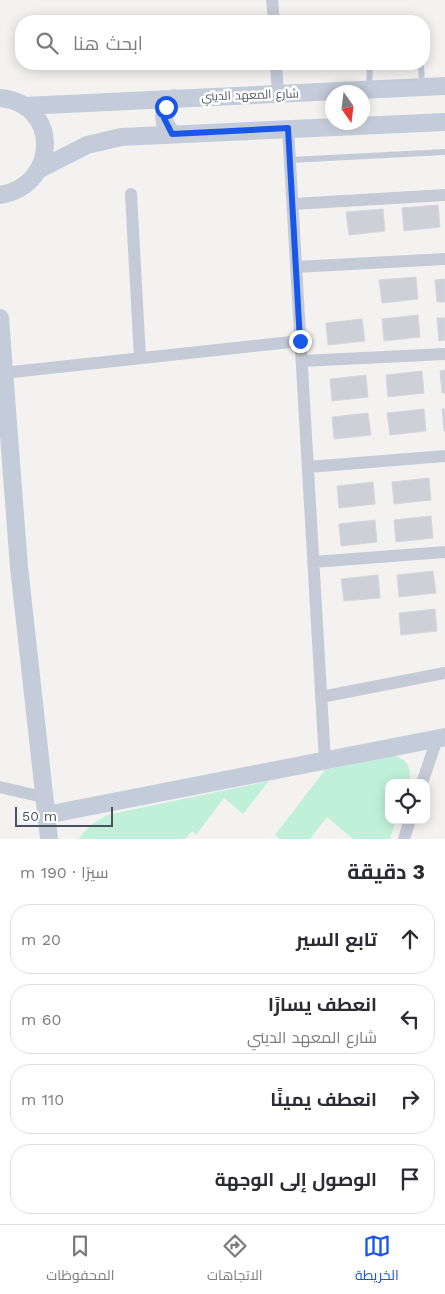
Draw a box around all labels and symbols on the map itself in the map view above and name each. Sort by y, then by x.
north arrow [325,85,370,130]
street label: شارع المعهد الديني [201,86,299,107]
route start [155,96,178,119]
route end [289,330,312,353]
scale bar [15,804,112,827]

